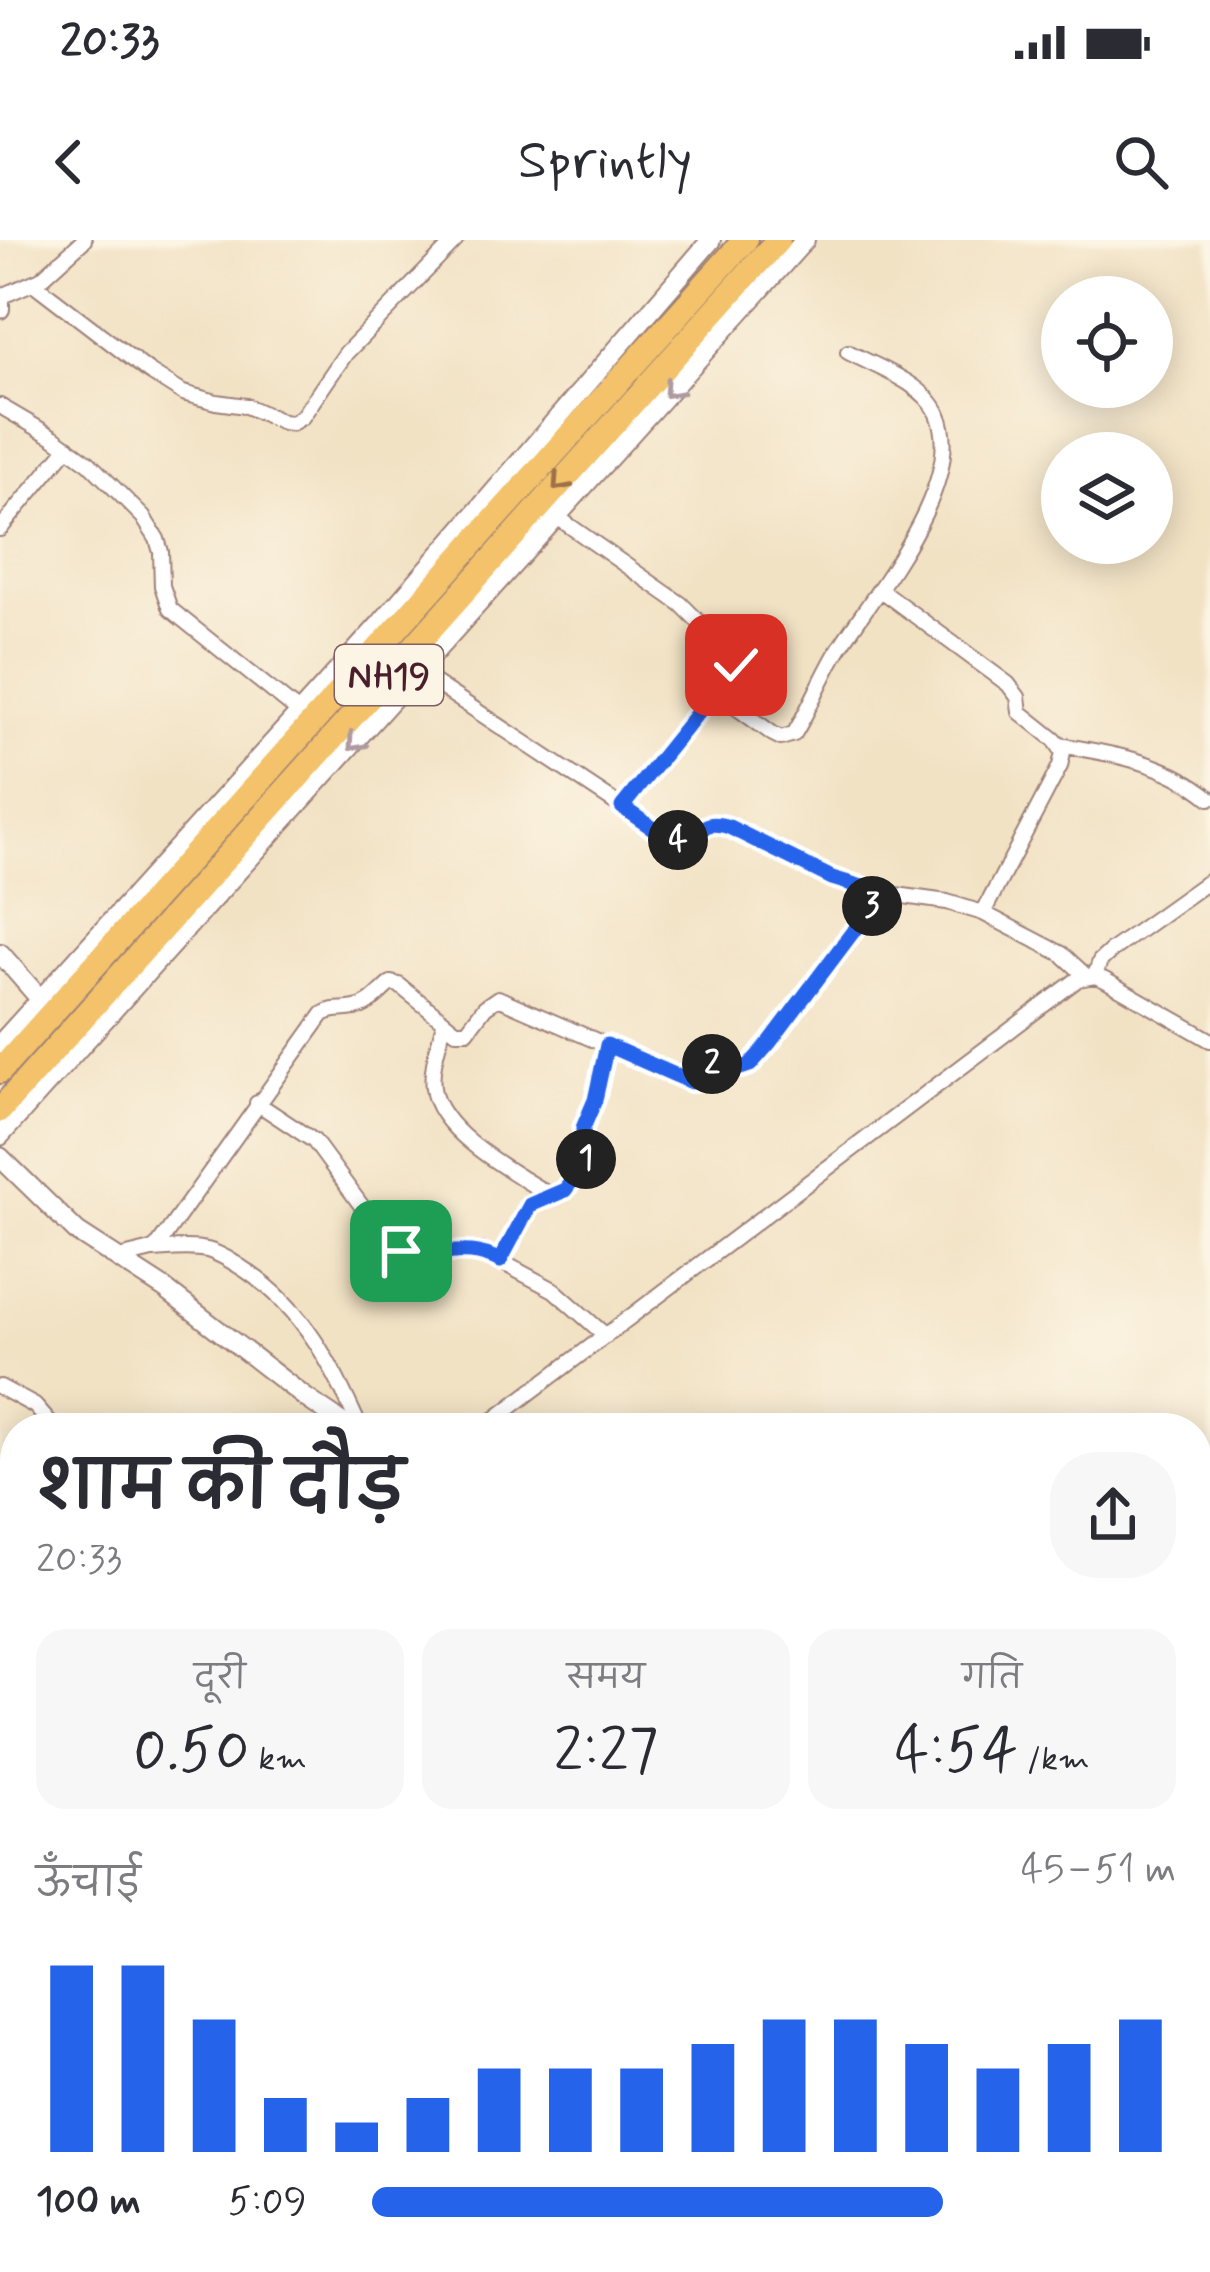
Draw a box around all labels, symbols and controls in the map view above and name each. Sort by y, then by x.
text: 20:33 [60,13,159,72]
text: Sprintly [518,127,692,198]
icon: back [36,129,102,195]
icon: search [1108,129,1174,195]
map controls [1041,276,1173,564]
button: locate [1041,276,1173,408]
one-way arrow [664,376,685,398]
button: layers [1041,432,1173,564]
one-way arrow [553,469,574,491]
pin [685,614,787,716]
icon: check [703,632,769,698]
road number: NH19 [335,645,443,705]
one-way arrow [347,729,369,750]
pin: 4 [648,810,708,870]
text: 4 [668,818,688,862]
pin: 3 [842,876,902,936]
text: 3 [865,884,879,928]
pin: 2 [682,1034,742,1094]
text: 2 [704,1042,720,1086]
pin: 1 [556,1129,616,1189]
text: 1 [579,1137,593,1181]
pin [350,1200,452,1302]
icon: arrive [368,1218,434,1284]
text: शाम की दौड़ [36,1447,404,1533]
button: share [1050,1452,1176,1578]
text: 20:33 [36,1535,122,1586]
text: दूरी [194,1657,246,1701]
text: समय [567,1657,645,1701]
text: गति [962,1657,1022,1701]
text: 0.50 [133,1713,250,1792]
text: 2:27 [554,1713,659,1792]
text: 4:54 [895,1713,1018,1792]
text: km [250,1738,307,1782]
text: /km [1018,1738,1089,1782]
text: 45–51 m [1021,1845,1176,1896]
text: ऊँचाई [36,1859,141,1910]
text: 100 m [36,2177,141,2228]
text: 5:09 [228,2177,307,2228]

